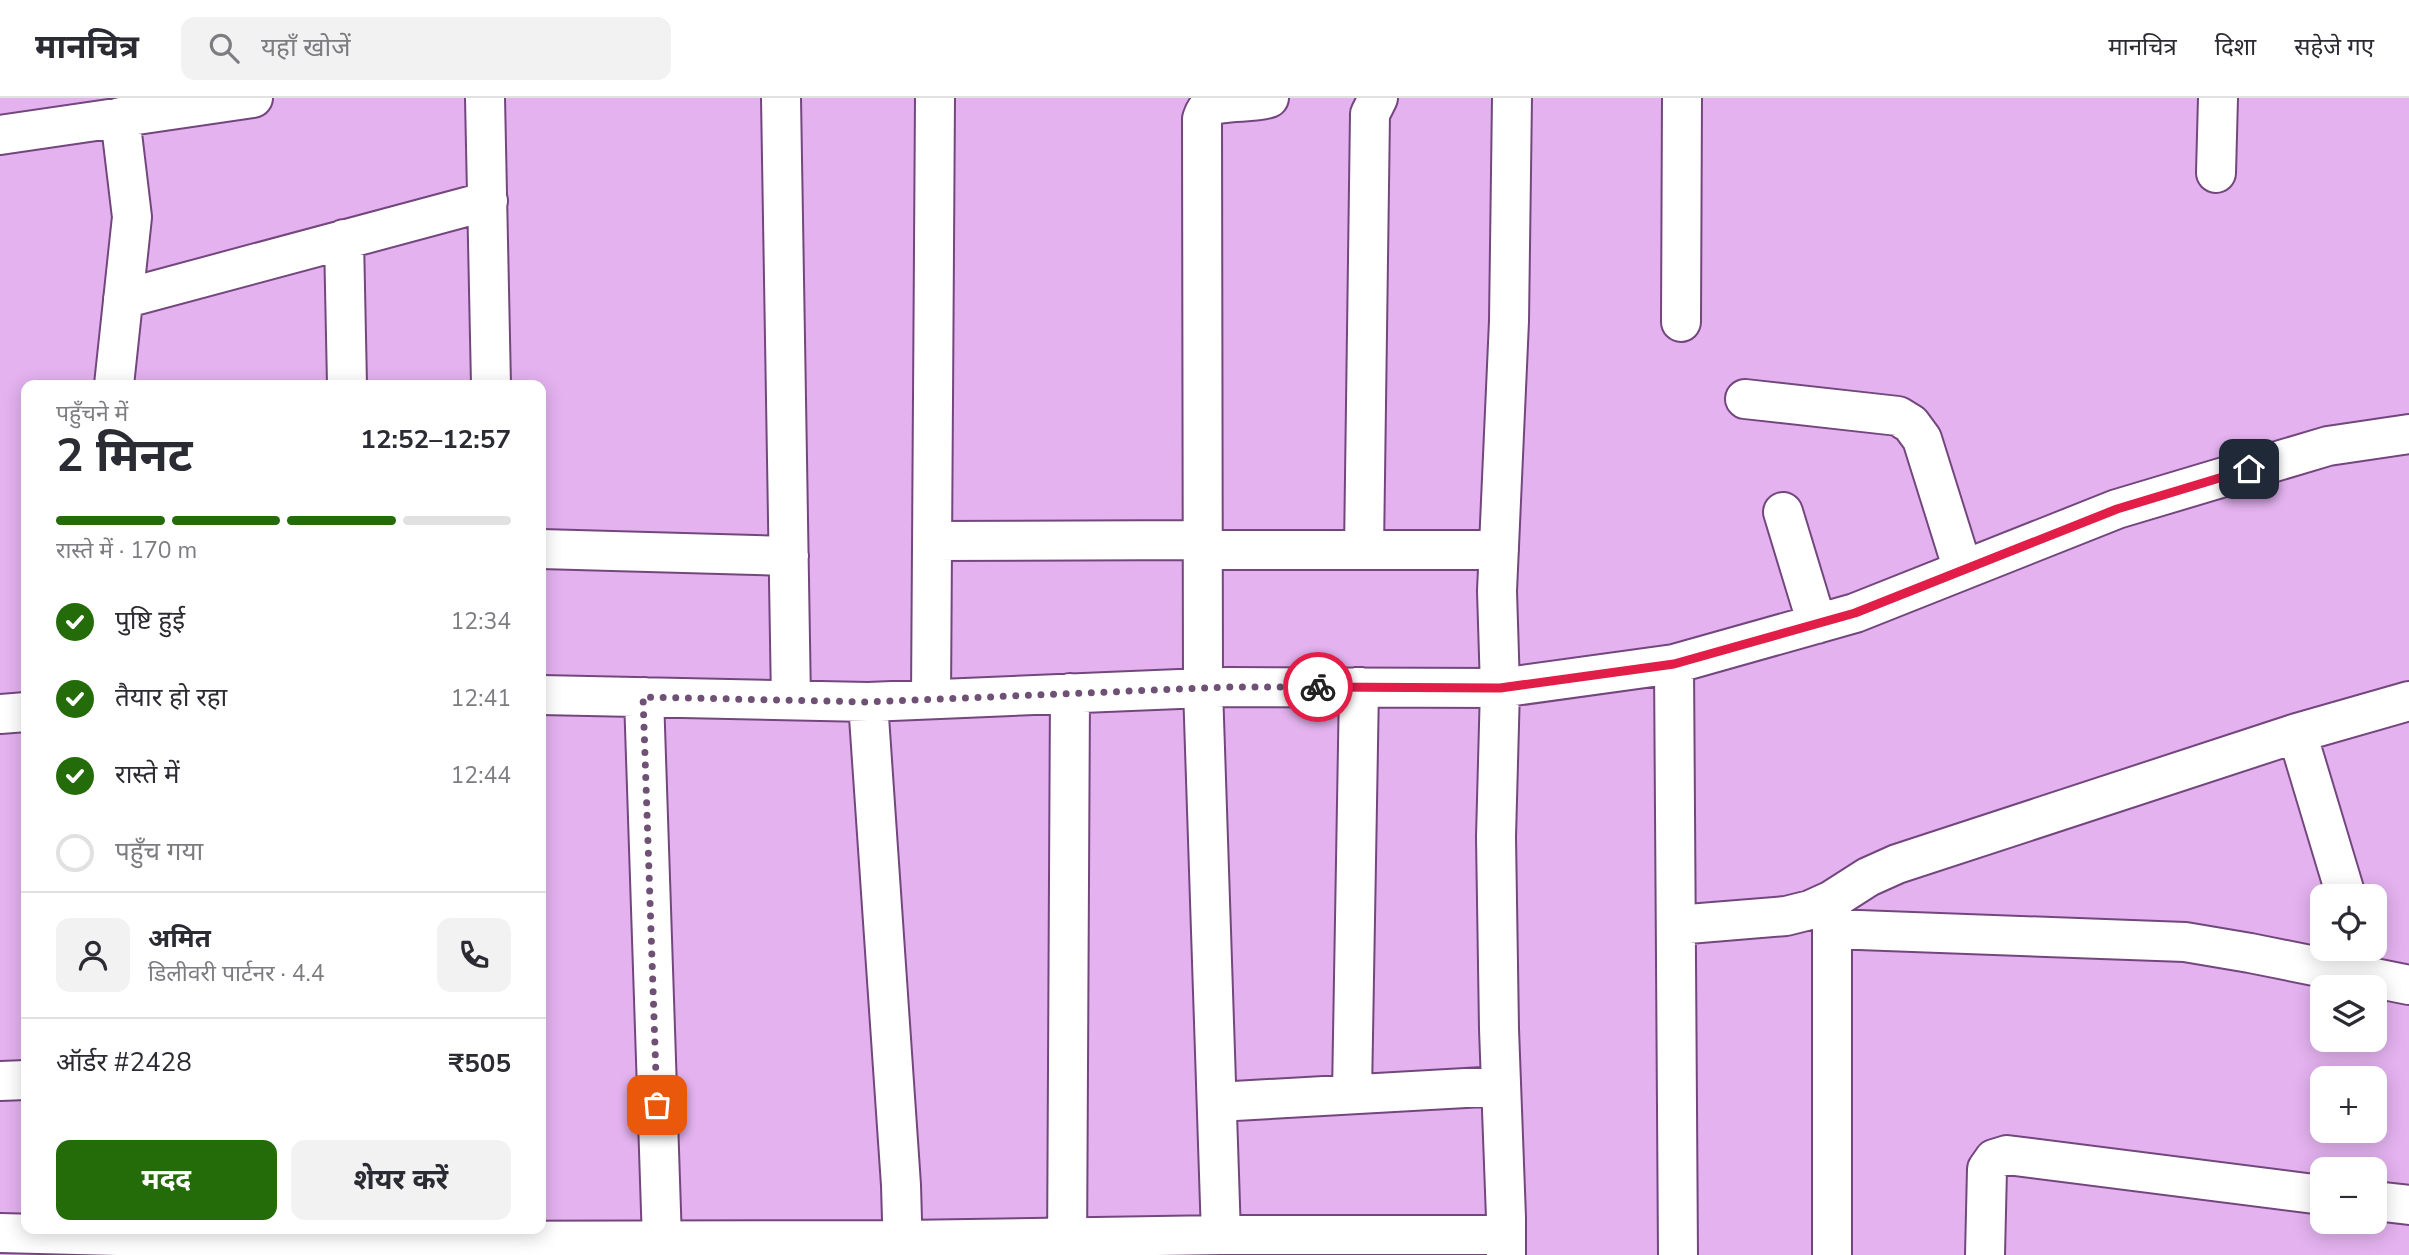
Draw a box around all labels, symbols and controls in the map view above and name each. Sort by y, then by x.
search box [181,17,671,80]
text: मानचित्र [35,25,139,70]
icon: search [205,29,243,67]
text: यहाँ खोजें [261,30,351,65]
text: मानचित्र [2108,31,2177,63]
text: दिशा [2215,31,2256,63]
text: सहेजे गए [2294,31,2374,63]
text: पहुँचने में [56,398,128,429]
text: 12:52–12:57 [360,422,511,457]
text: 2 मिनट [56,424,193,487]
pin [2219,439,2279,499]
icon: home [2230,450,2268,488]
text: रास्ते में · 170 m [56,535,197,566]
icon: check [56,603,94,641]
text: पुष्टि हुई [115,603,185,638]
text: 12:34 [451,606,511,637]
courier [1283,652,1353,722]
icon: bike [1299,668,1337,706]
icon: check [56,680,94,718]
text: तैयार हो रहा [115,680,227,715]
text: 12:41 [451,683,511,714]
icon: check [56,757,94,795]
text: रास्ते में [115,757,180,792]
text: 12:44 [451,760,511,791]
text: पहुँच गया [115,834,203,869]
map controls [2310,884,2387,1234]
button: locate [2310,884,2387,961]
button: person [56,918,130,992]
button: phone [437,918,511,992]
text: अमित [148,921,211,956]
text: डिलीवरी पार्टनर · 4.4 [148,958,325,989]
button: layers [2310,975,2387,1052]
text: ऑर्डर #2428 [56,1045,192,1080]
text: ₹505 [449,1046,511,1081]
button: + [2310,1066,2387,1143]
pin [627,1075,687,1135]
icon: bag [638,1086,676,1124]
button: मदद [56,1140,277,1220]
button: शेयर करें [291,1140,511,1220]
button: − [2310,1157,2387,1234]

